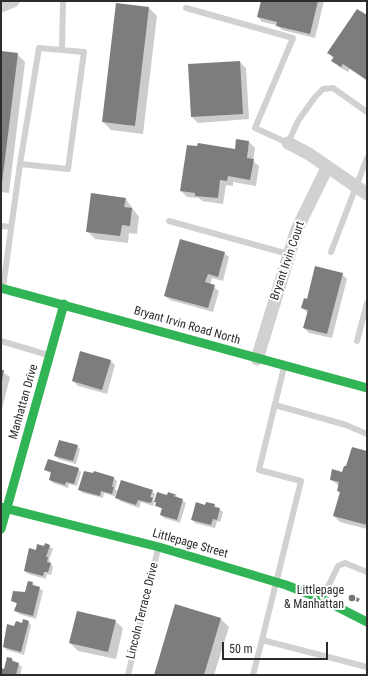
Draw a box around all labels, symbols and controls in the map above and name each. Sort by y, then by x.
street label: Bryant Irvin Court [268,220,308,302]
street label: Bryant Irvin Road North [132,304,242,348]
street label: Manhattan Drive [6,363,42,441]
street label: Littlepage Street [151,526,229,562]
street label: Lincoln Terrace Drive [124,561,162,661]
place label: Littlepage & Manhattan [284,584,344,612]
marker: Littlepage & Manhattan [347,593,357,603]
scale bar [224,634,330,660]
text: 50 m [229,642,253,656]

